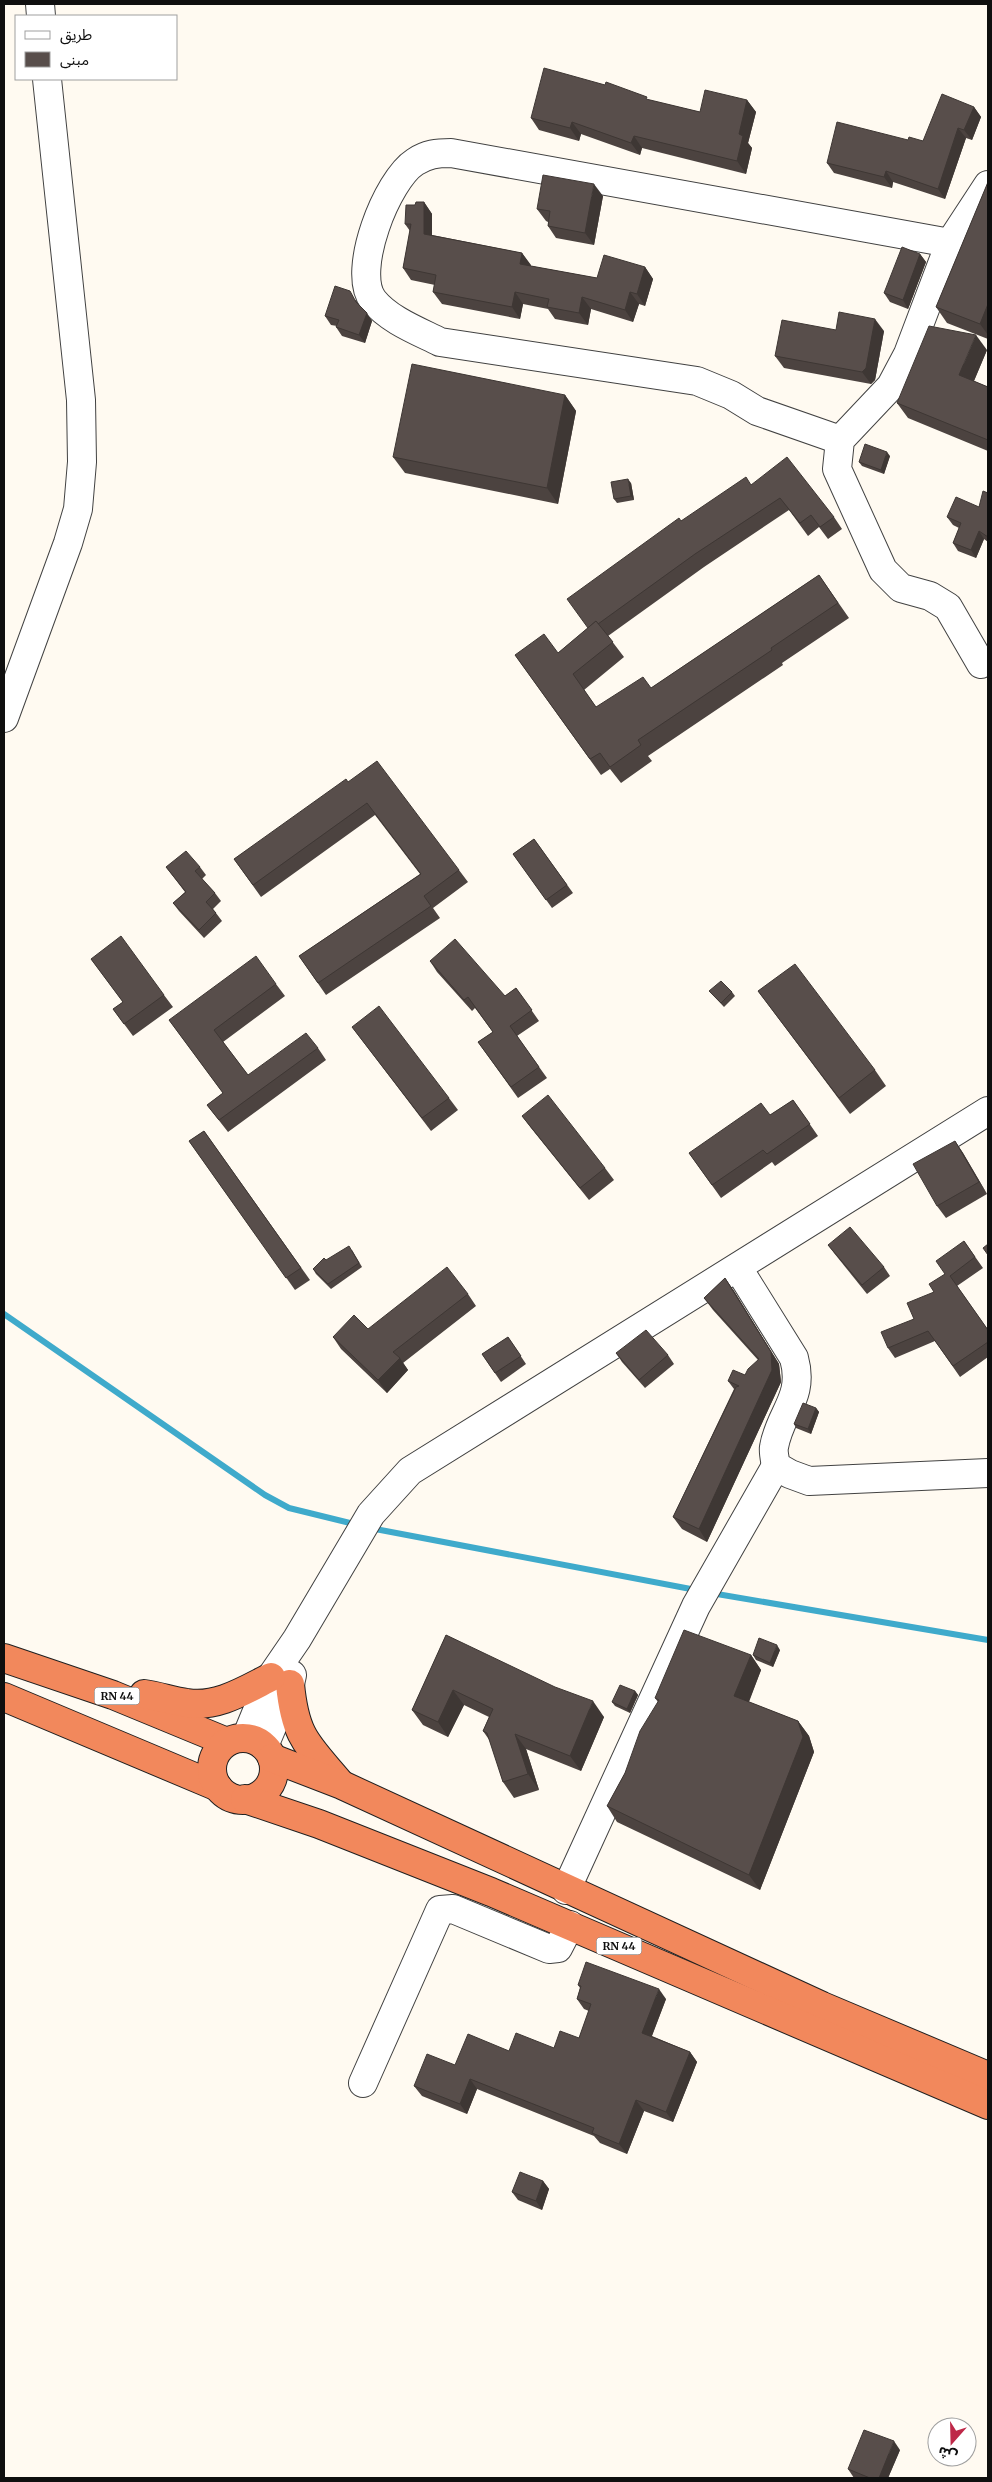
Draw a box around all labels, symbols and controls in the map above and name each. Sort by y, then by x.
legend [15,15,178,80]
text: طريق [60,25,92,45]
text: مبنى [60,50,89,69]
road number: RN 44 [94,1688,140,1704]
road number: RN 44 [596,1938,642,1954]
north arrow [927,2417,977,2467]
text: ش [935,2442,960,2466]

